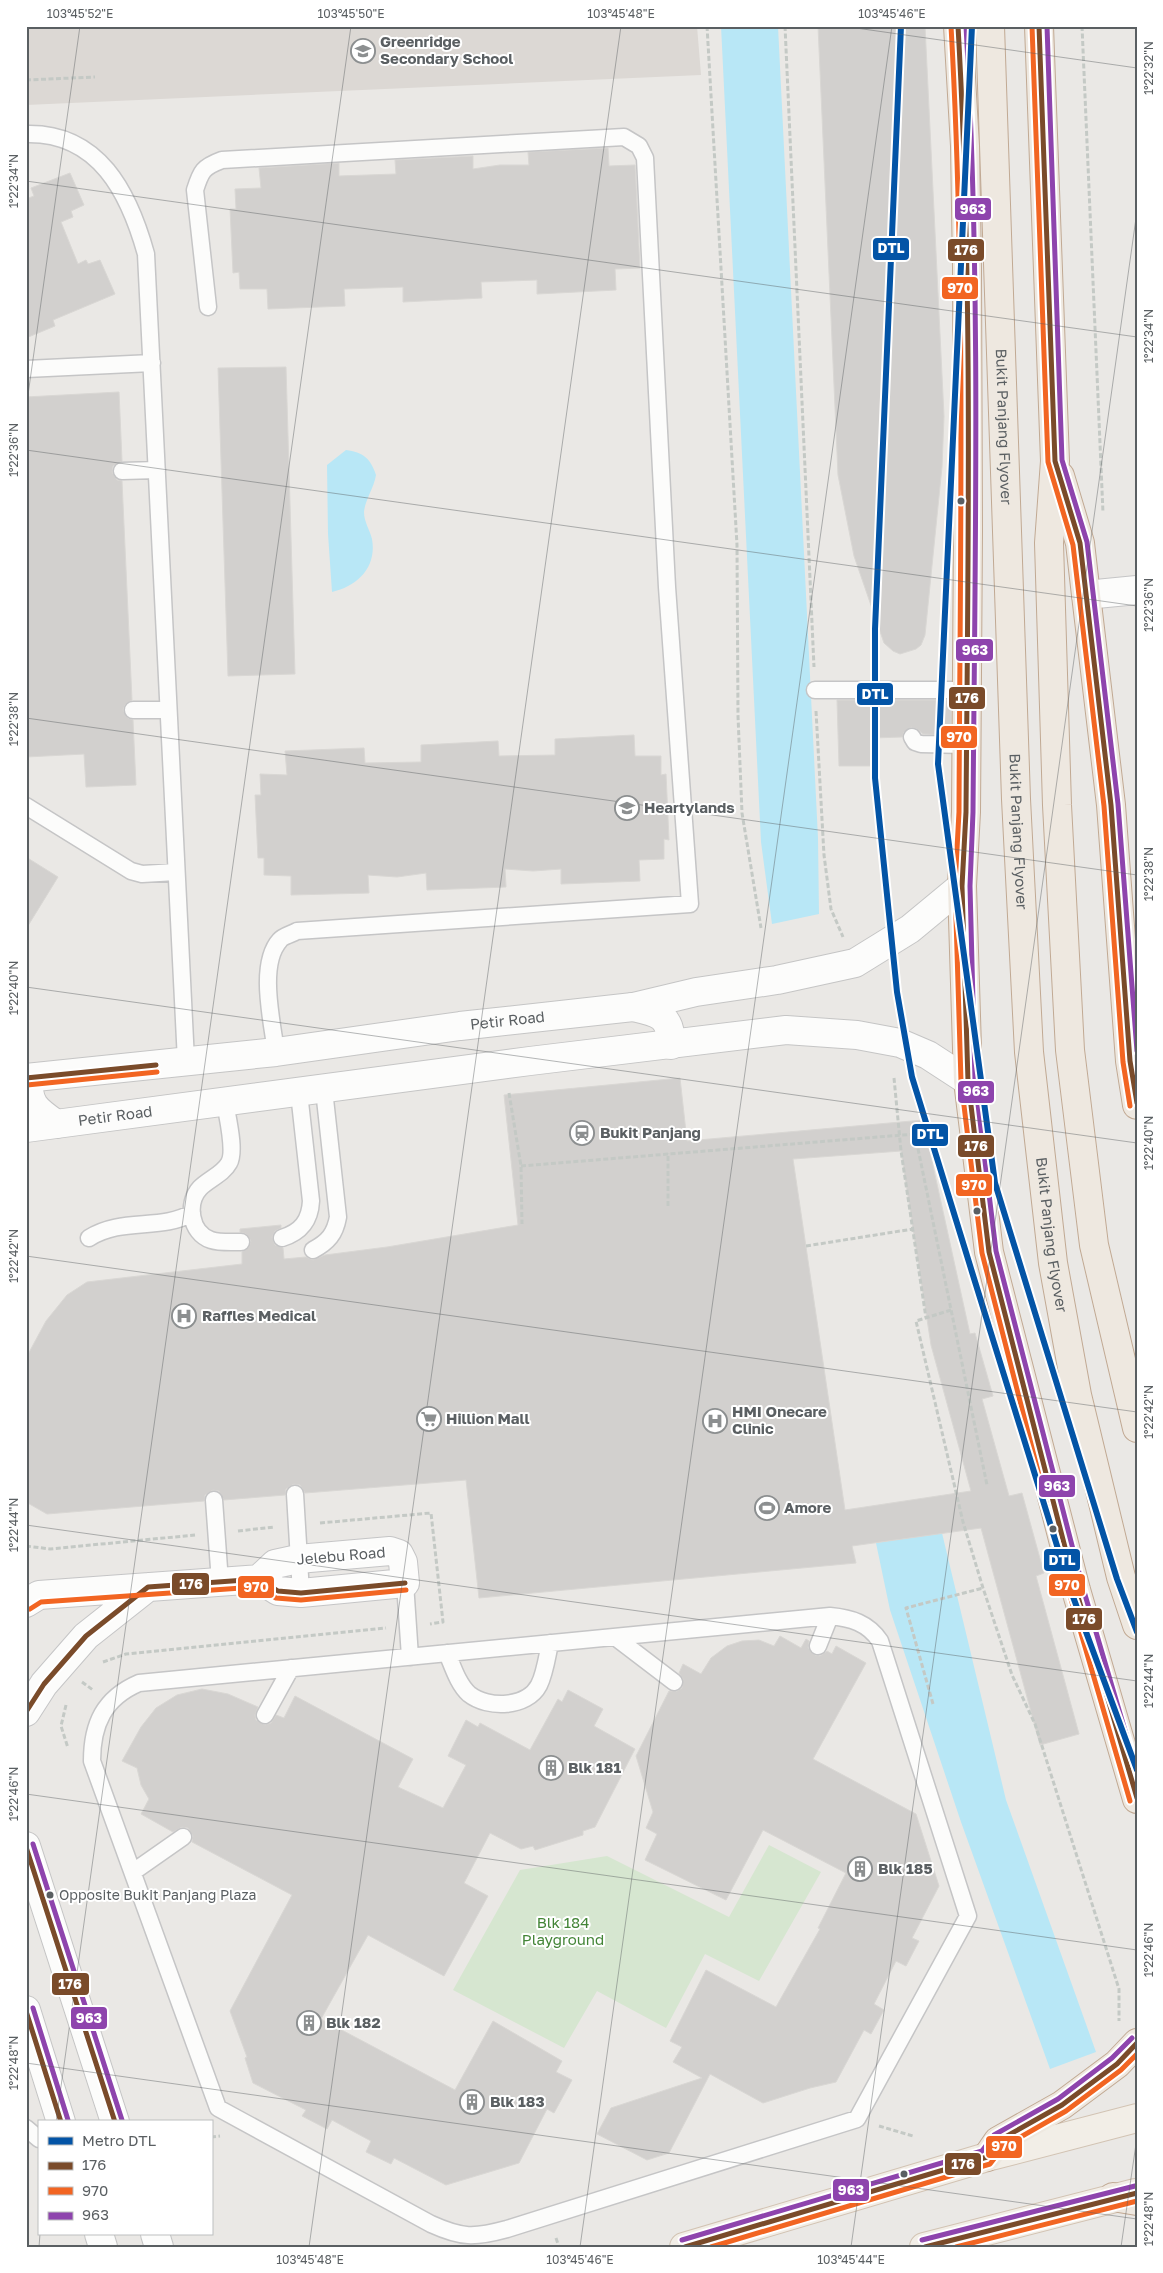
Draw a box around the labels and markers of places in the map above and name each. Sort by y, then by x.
place label: Greenridge Secondary School [380,32,513,67]
school or university icon: Greenridge Secondary School [350,38,376,64]
unlabelled marker [956,496,966,506]
school or university icon: Heartylands [614,795,640,821]
place label: Heartylands [644,798,735,816]
station icon: Bukit Panjang [569,1120,595,1146]
place label: Bukit Panjang [600,1123,701,1141]
unlabelled marker [972,1206,982,1216]
hospital icon: Raffles Medical [171,1303,197,1329]
place label: Raffles Medical [202,1306,316,1324]
place label: HMI Onecare Clinic [732,1402,827,1437]
supermarket icon: Hillion Mall [416,1406,442,1432]
hospital icon: HMI Onecare Clinic [702,1408,728,1434]
place label: Hillion Mall [446,1409,530,1427]
sports icon: Amore [754,1495,780,1521]
place label: Amore [784,1498,831,1516]
unlabelled marker [1048,1524,1058,1534]
building icon: Blk 181 [538,1755,564,1781]
place label: Blk 181 [568,1758,621,1776]
building icon: Blk 185 [847,1856,873,1882]
place label: Blk 185 [878,1859,933,1877]
place label: Opposite Bukit Panjang Plaza [59,1886,257,1903]
marker: Opposite Bukit Panjang Plaza [45,1890,55,1900]
building icon: Blk 182 [296,2010,322,2036]
place label: Blk 182 [326,2013,381,2031]
building icon: Blk 183 [459,2089,485,2115]
place label: Blk 183 [490,2092,545,2110]
unlabelled marker [899,2169,909,2179]

